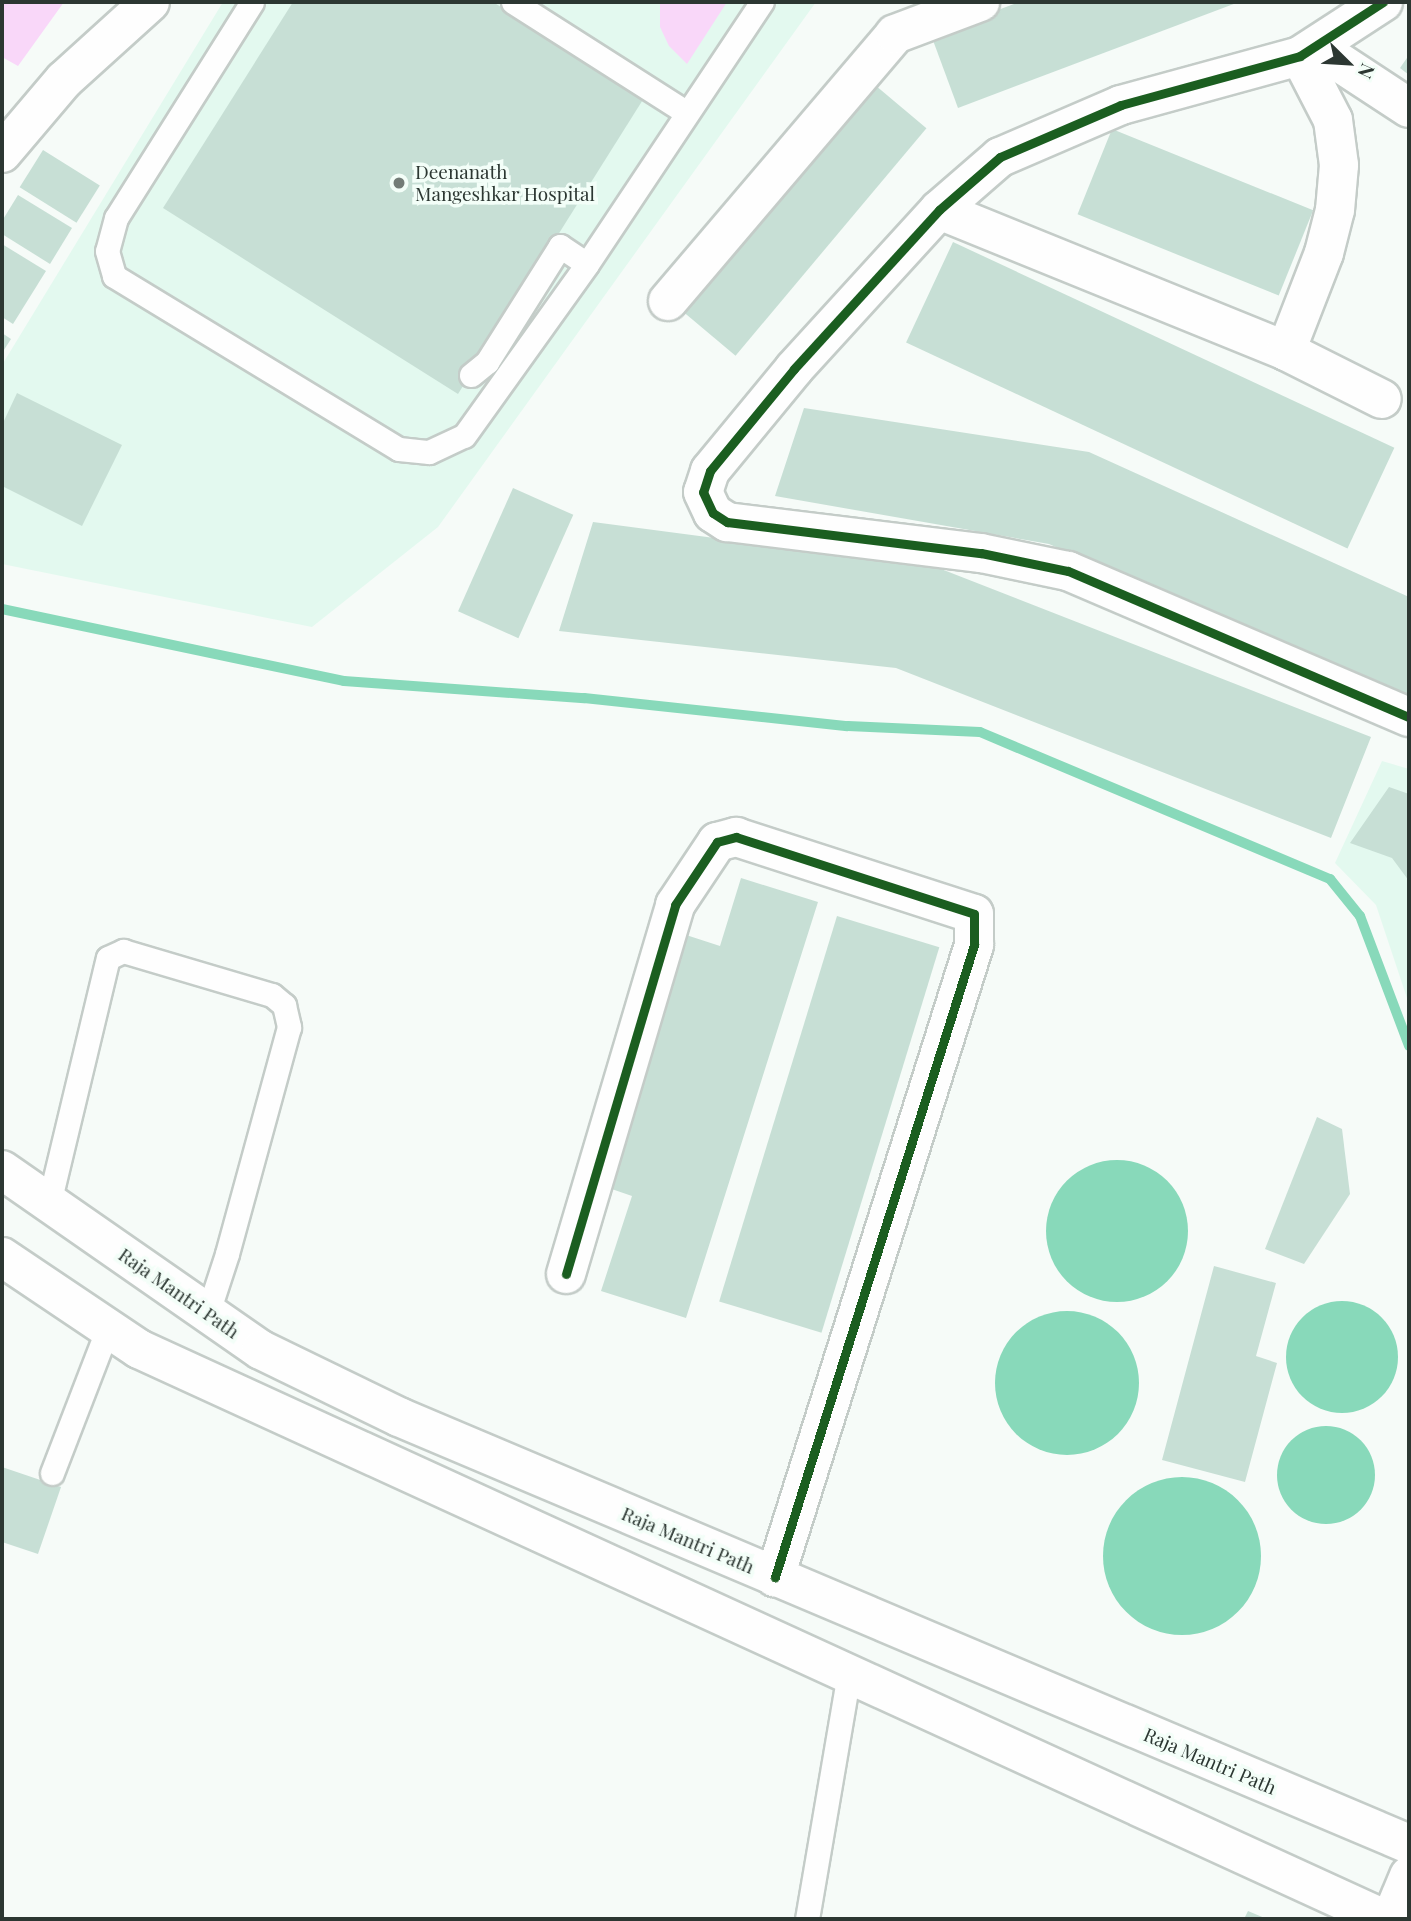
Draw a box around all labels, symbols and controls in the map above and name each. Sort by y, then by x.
north arrow [1313,28,1383,98]
text: N [1353,60,1382,83]
place label: Deenanath Mangeshkar Hospital [415,161,595,205]
marker: Deenanath Mangeshkar Hospital [389,173,409,193]
street label: Raja Mantri Path [114,1243,244,1343]
street label: Raja Mantri Path [618,1502,758,1578]
street label: Raja Mantri Path [1140,1723,1280,1799]

